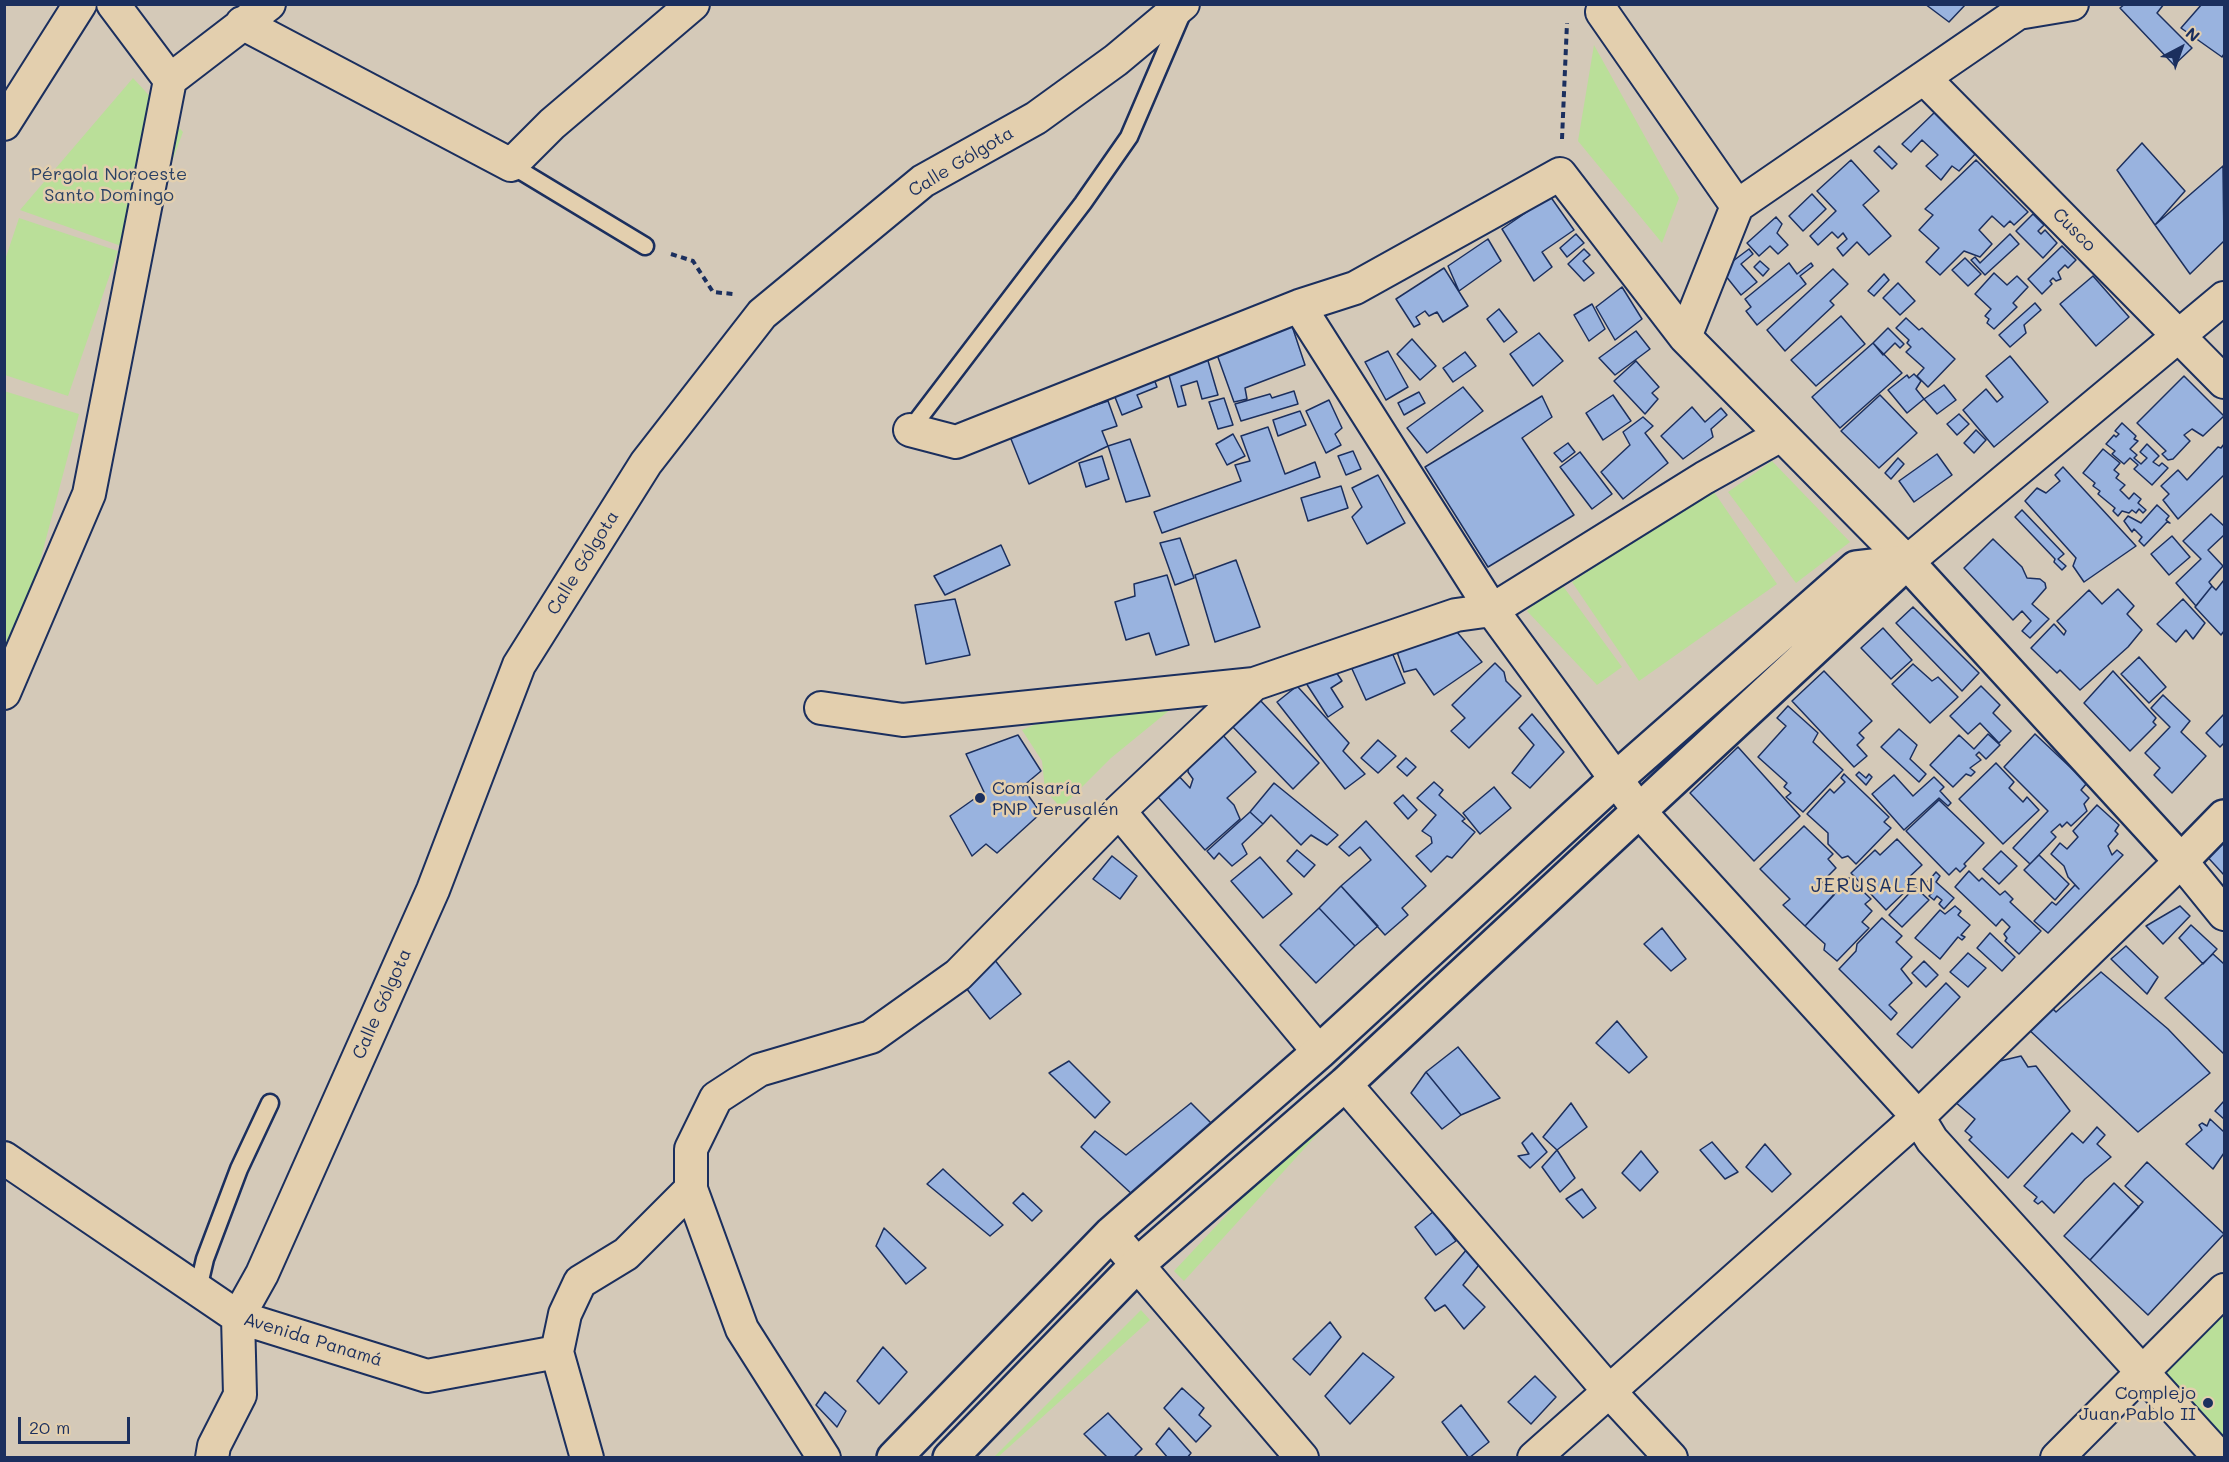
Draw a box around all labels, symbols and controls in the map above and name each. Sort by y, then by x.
north arrow [2151,18,2211,78]
text: N [2182,22,2205,46]
street label: Calle Gólgota [905,122,1017,202]
park label: Pérgola Noroeste Santo Domingo [31,163,187,206]
street label: Cusco [2048,204,2100,256]
street label: Calle Gólgota [542,507,624,619]
place label: Comisaría PNP Jerusalén [992,777,1119,820]
marker: Comisaría PNP Jerusalén [973,791,987,805]
district label: JERUSALEN [1811,874,1935,898]
street label: Calle Gólgota [348,945,416,1063]
street label: Avenida Panamá [241,1309,385,1371]
place label: Complejo Juan Pablo II [2079,1382,2196,1424]
marker: Complejo Juan Pablo II [2201,1396,2215,1410]
scale bar [21,1405,134,1443]
text: 20 m [29,1415,70,1439]

